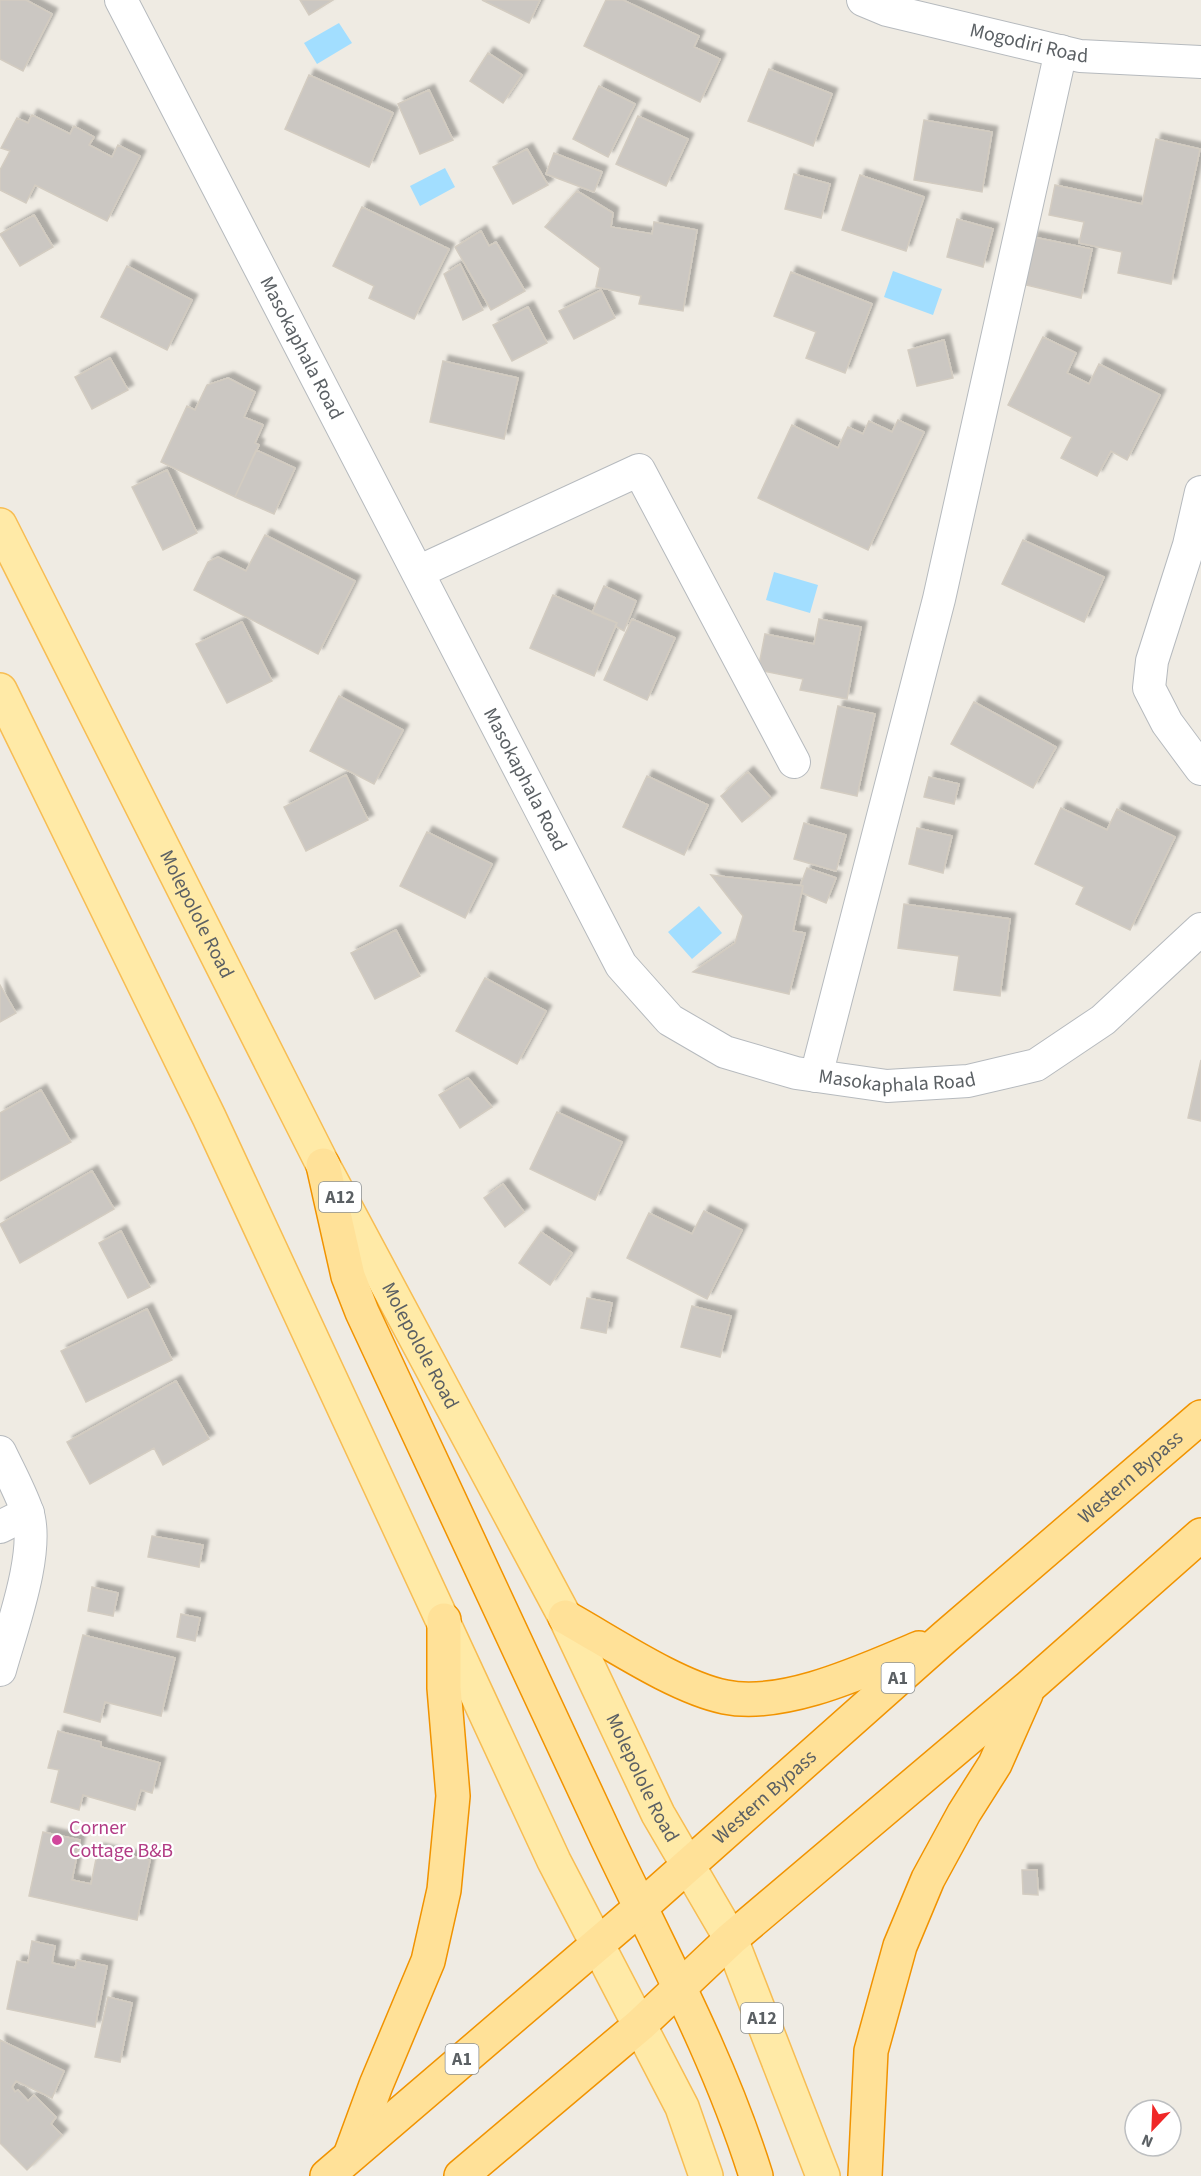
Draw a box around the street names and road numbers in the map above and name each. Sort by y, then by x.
street label: Mogodiri Road [967,16,1089,70]
street label: Masokaphala Road [253,271,350,425]
street label: Masokaphala Road [476,703,574,856]
street label: Molepolole Road [152,845,241,983]
street label: Masokaphala Road [817,1062,979,1100]
road number: A12 [319,1182,361,1212]
street label: Molepolole Road [374,1277,465,1414]
street label: Western Bypass [1072,1424,1189,1531]
road number: A1 [882,1663,914,1693]
street label: Molepolole Road [599,1709,686,1848]
street label: Western Bypass [707,1743,823,1851]
road number: A12 [741,2003,783,2033]
road number: A1 [446,2044,478,2074]

